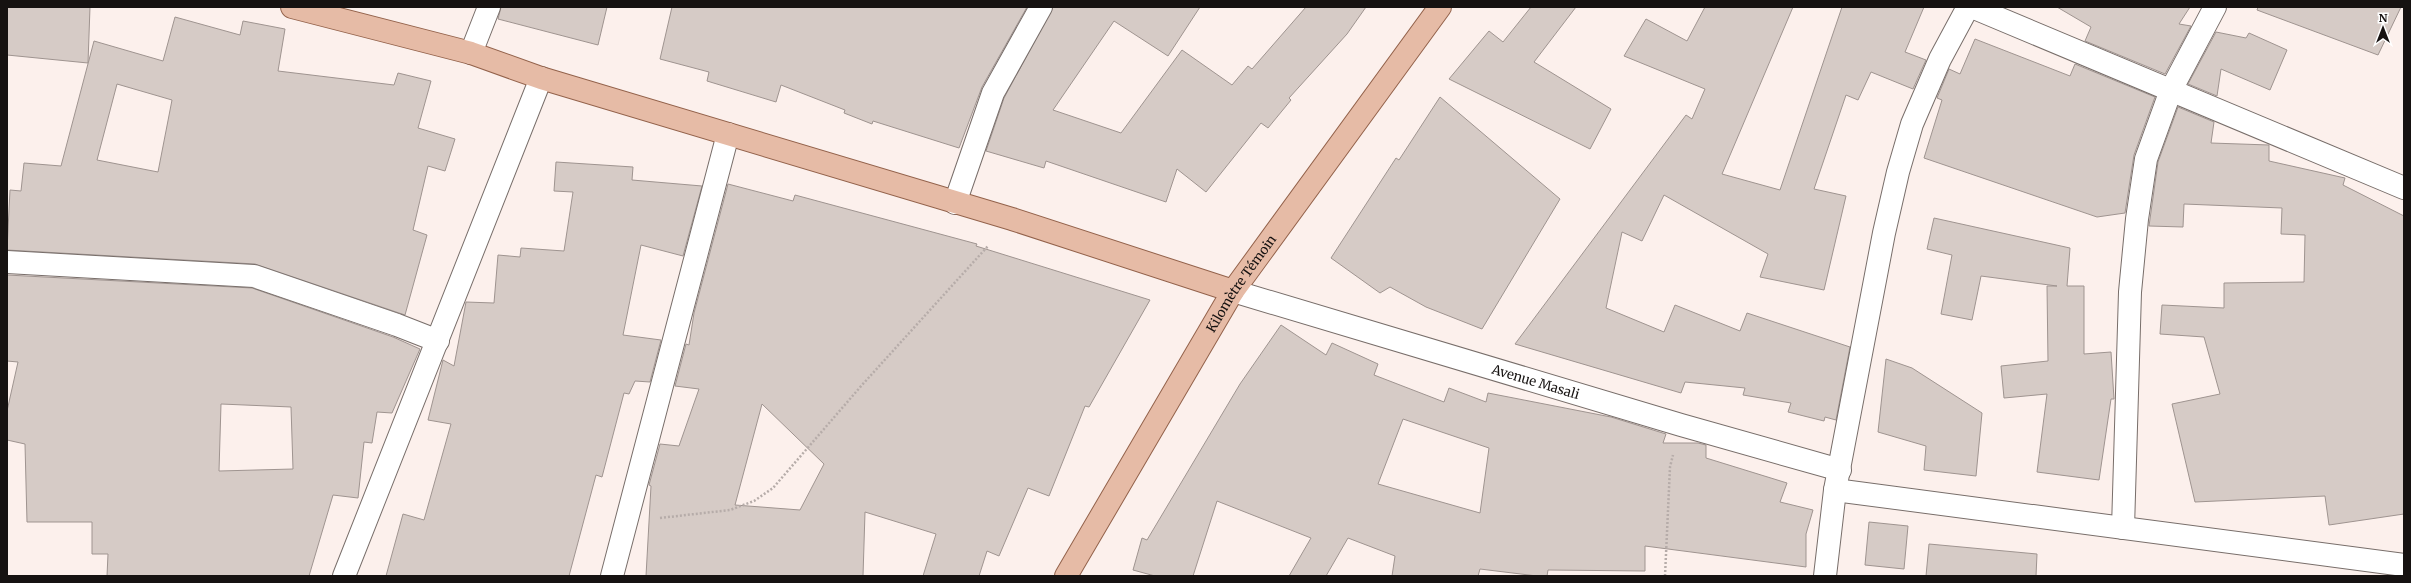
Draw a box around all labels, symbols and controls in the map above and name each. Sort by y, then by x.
north arrow [2363,8,2403,48]
text: N [2379,11,2388,25]
street label: Kilomètre Témoin [1203,231,1280,336]
street label: Avenue Masali [1489,361,1581,403]

